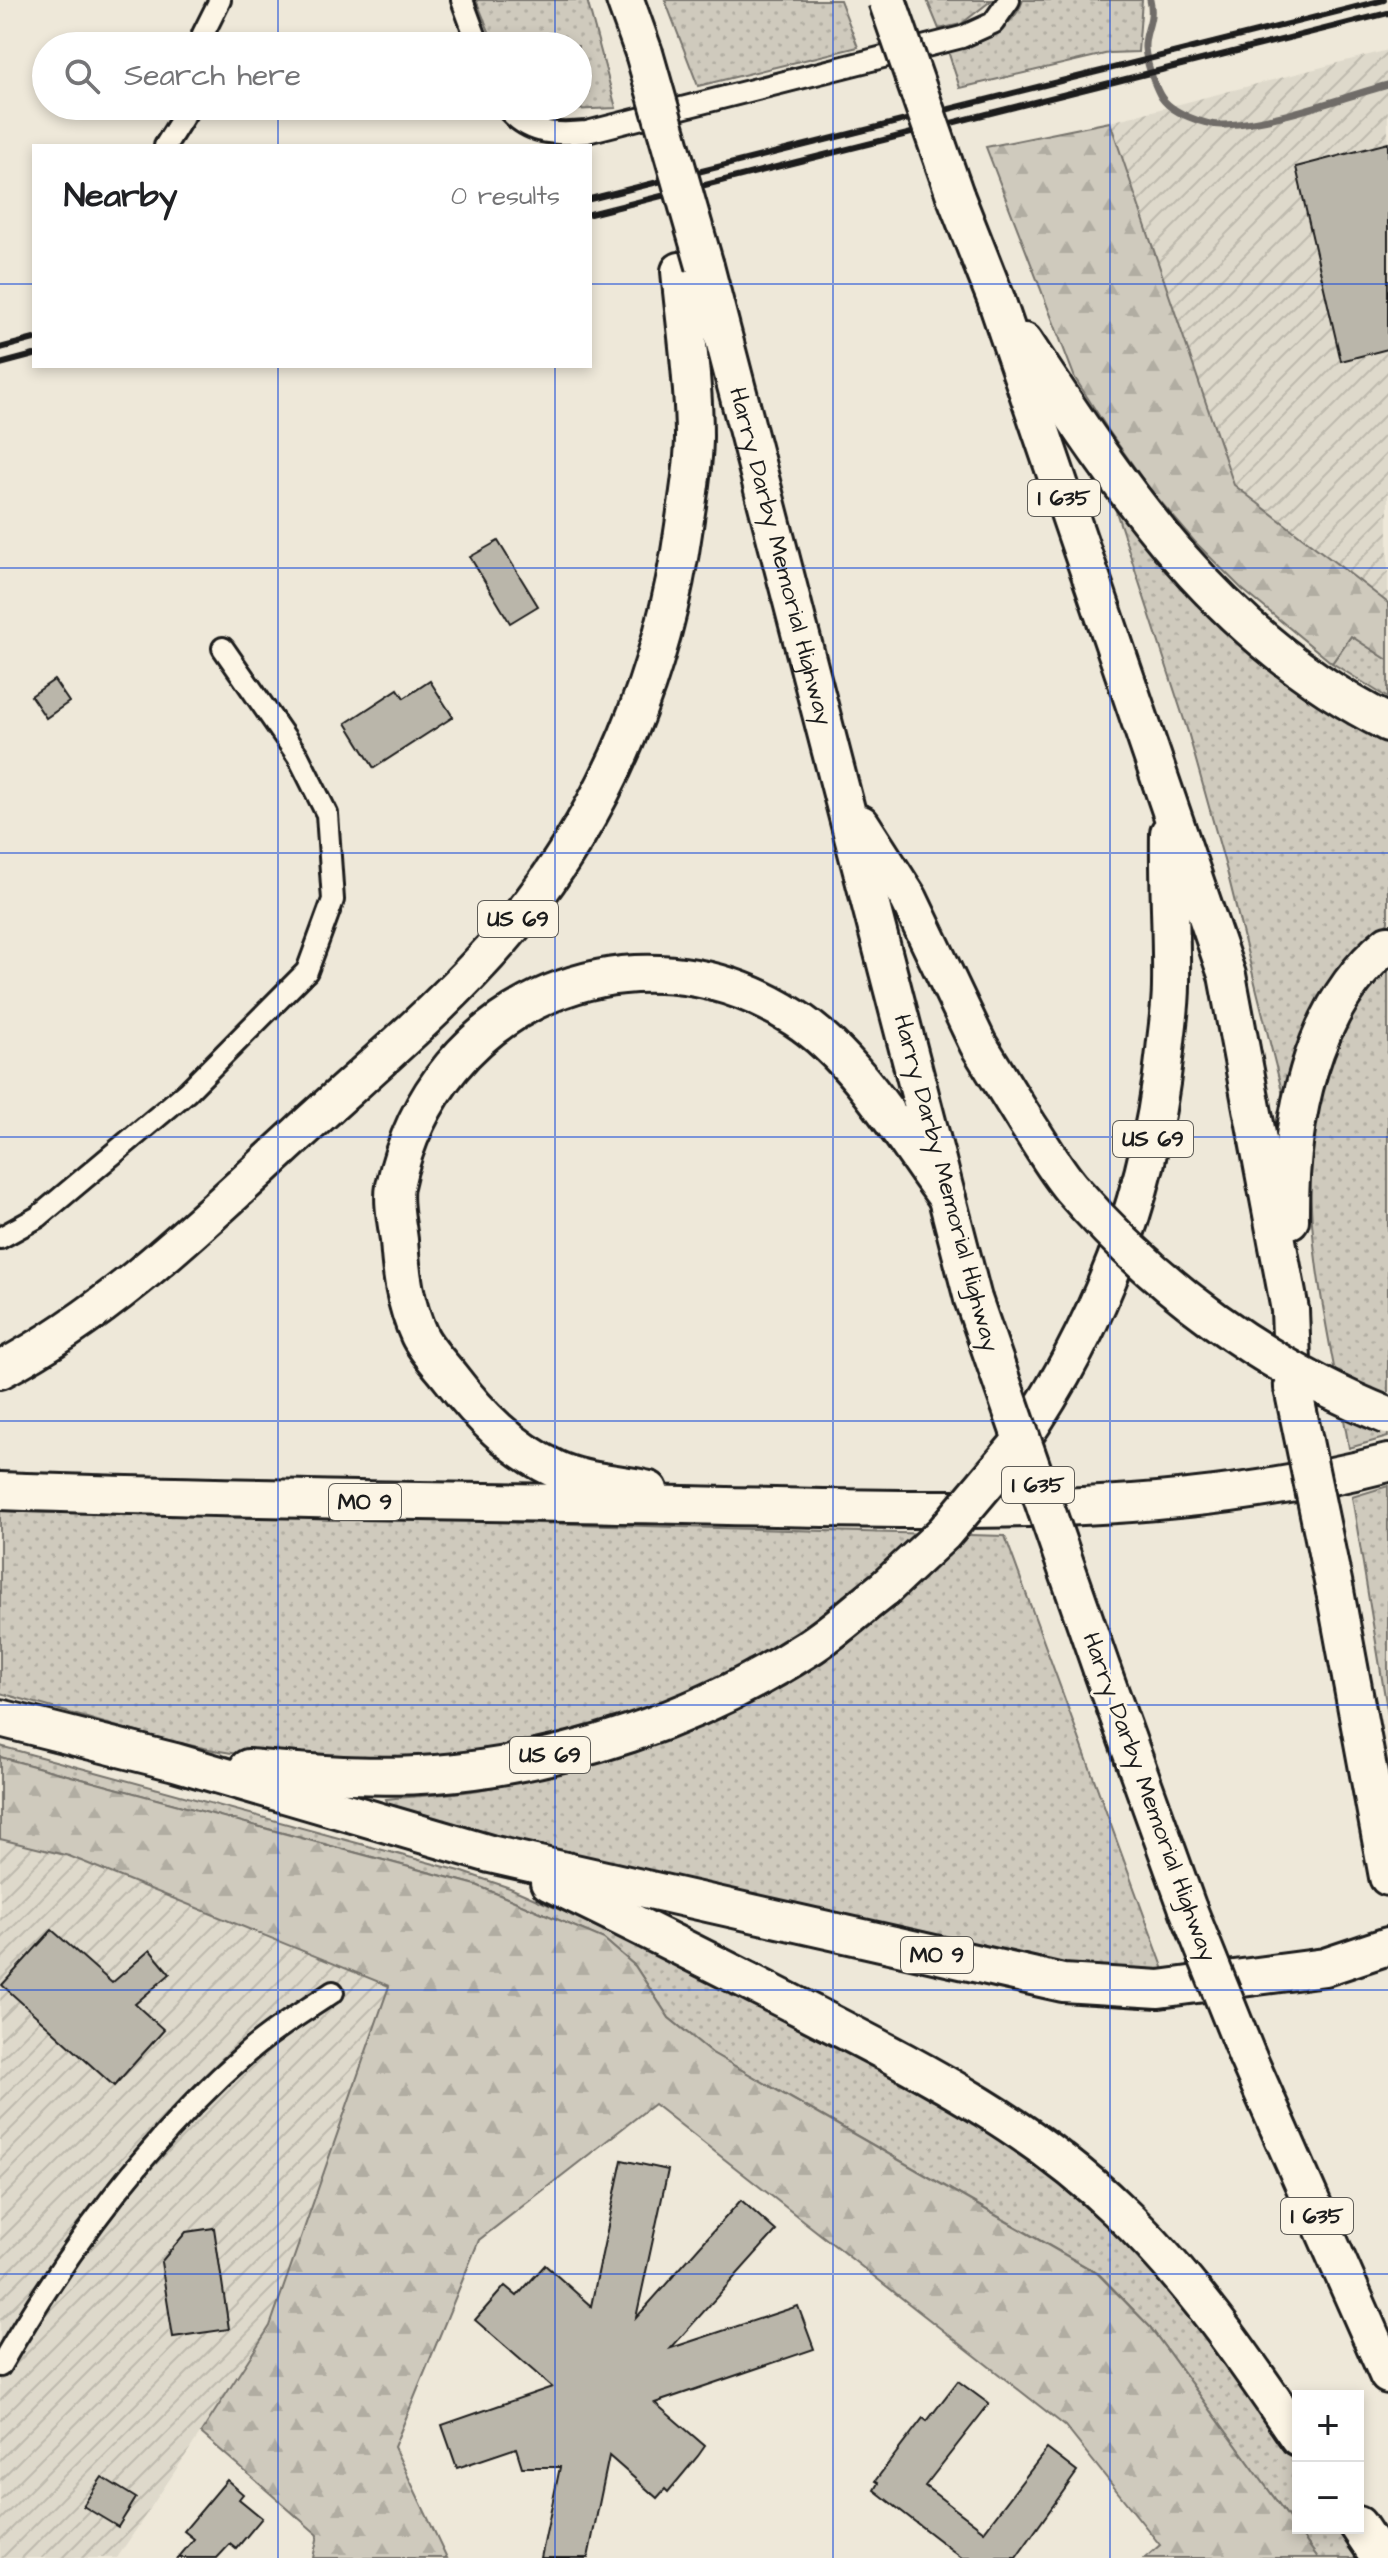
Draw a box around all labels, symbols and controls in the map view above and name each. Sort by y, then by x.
search box [32,32,592,120]
icon: search [60,54,104,98]
text: Search here [124,55,301,97]
text: Nearby [64,172,178,220]
text: 0 results [451,178,560,214]
street label: Harry Darby Memorial Highway [720,384,841,729]
road number: I 635 [1028,480,1100,516]
road number: US 69 [478,901,558,937]
street label: Harry Darby Memorial Highway [884,1011,1007,1356]
road number: US 69 [1113,1121,1193,1157]
road number: I 635 [1002,1467,1074,1503]
road number: MO 9 [329,1484,401,1520]
street label: Harry Darby Memorial Highway [1073,1628,1224,1967]
road number: US 69 [510,1737,590,1773]
road number: MO 9 [901,1937,973,1973]
road number: I 635 [1281,2198,1353,2234]
map controls [1292,2390,1364,2534]
button: + [1292,2390,1364,2462]
button: − [1292,2462,1364,2534]

